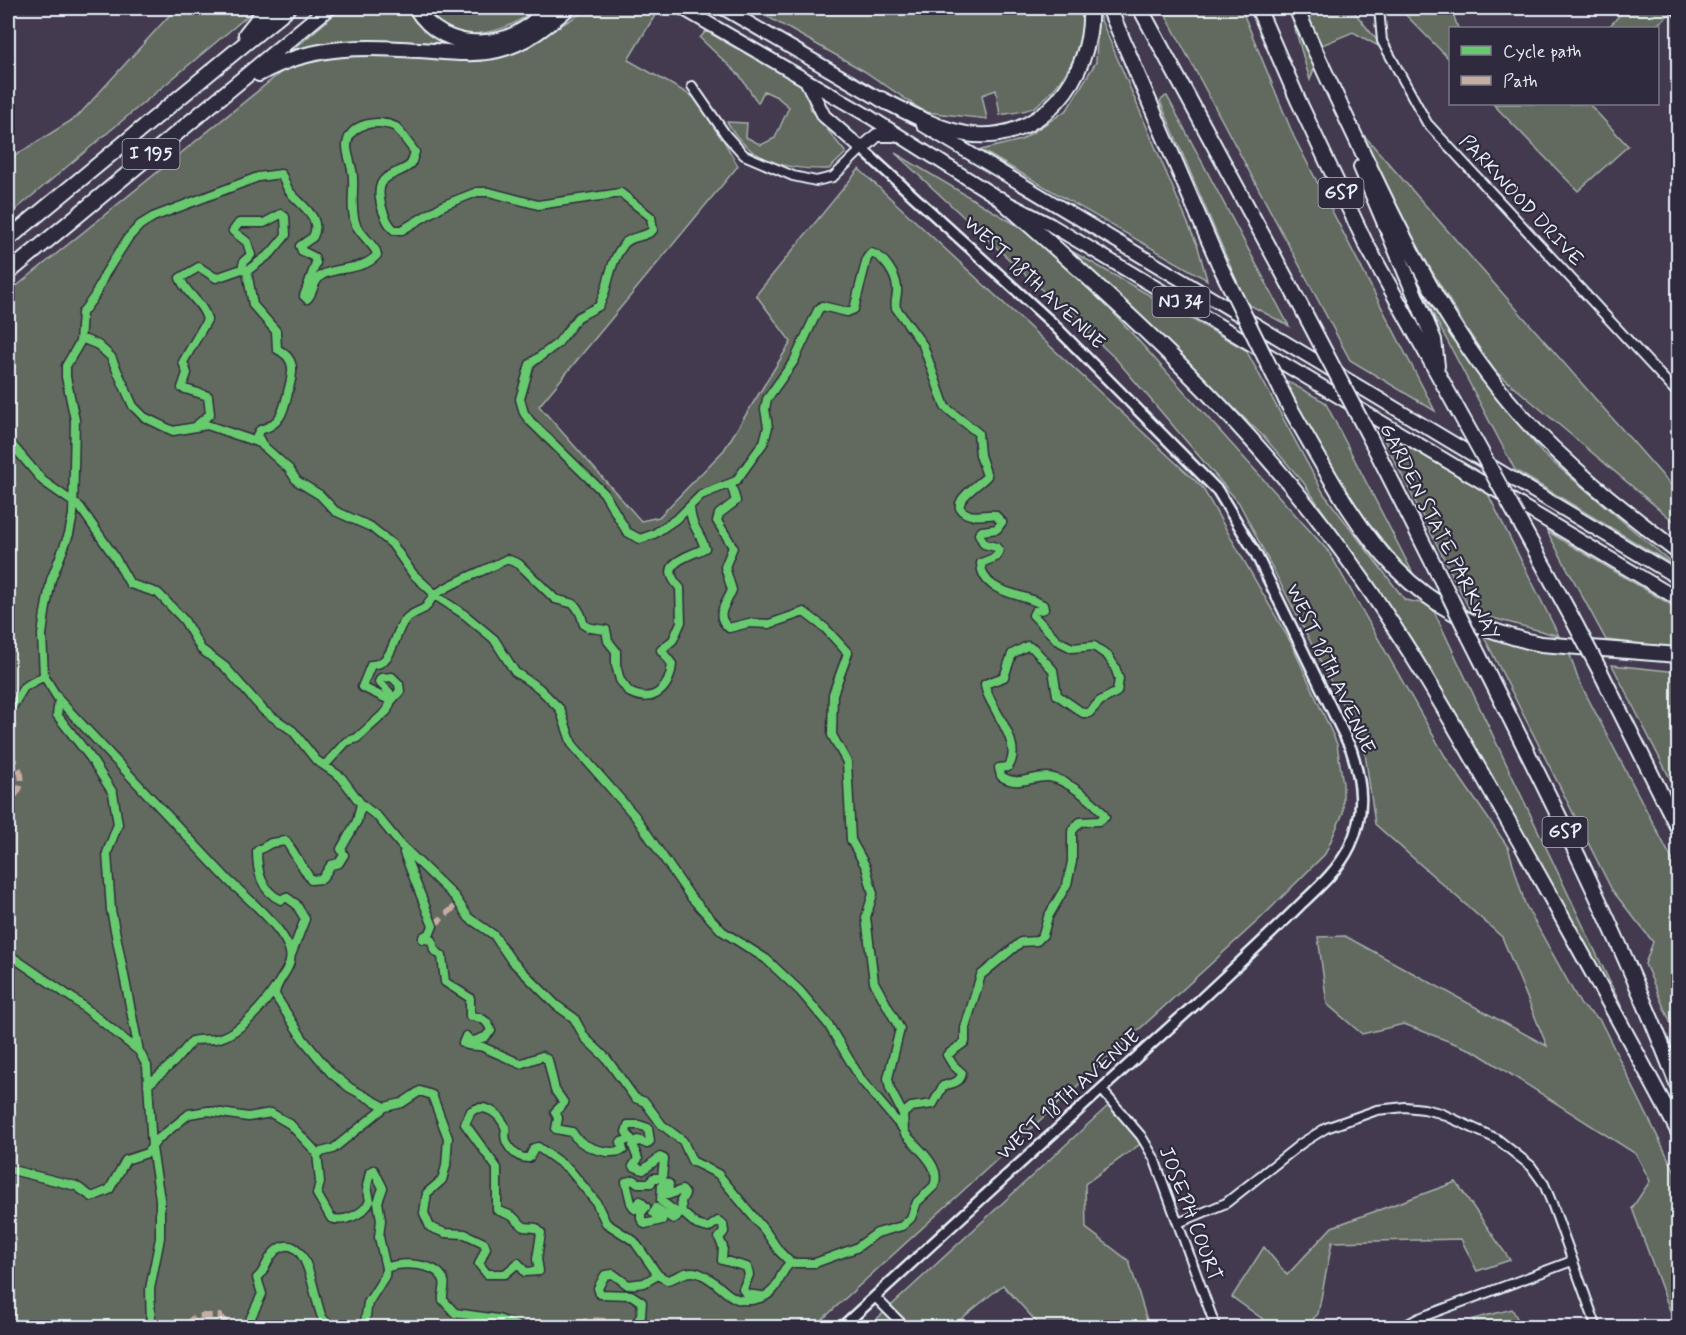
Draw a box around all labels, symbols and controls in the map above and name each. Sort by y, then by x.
legend [1449,27,1659,105]
text: Cycle path [1503,40,1581,64]
text: Path [1503,70,1538,94]
street label: PARKWOOD DRIVE [1453,129,1589,273]
road number: I 195 [122,139,180,169]
road number: GSP [1318,178,1364,208]
street label: WEST 18TH AVENUE [957,210,1111,356]
road number: NJ 34 [1152,287,1210,317]
street label: GARDEN STATE PARKWAY [1372,419,1506,645]
street label: WEST 18TH AVENUE [1279,580,1381,758]
road number: GSP [1542,817,1588,847]
street label: WEST 18TH AVENUE [991,1023,1147,1167]
street label: JOSEPH COURT [1152,1143,1228,1285]

